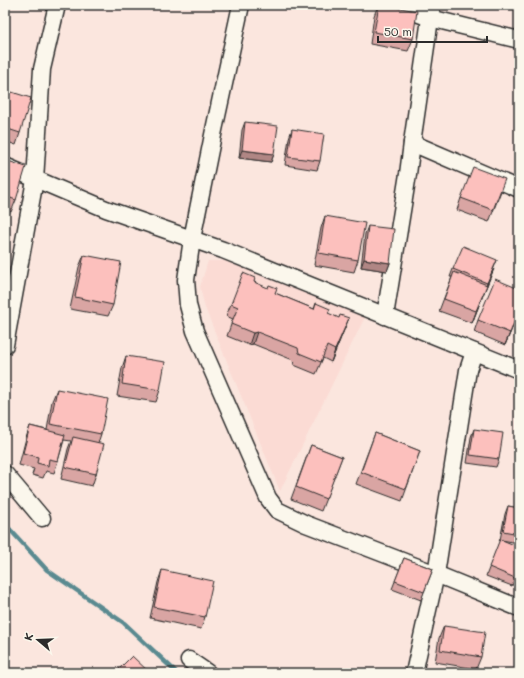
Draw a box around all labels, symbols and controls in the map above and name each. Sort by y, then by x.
scale bar [378,18,487,44]
text: 50 m [384,23,412,39]
north arrow [18,620,58,660]
text: K [20,631,36,642]

